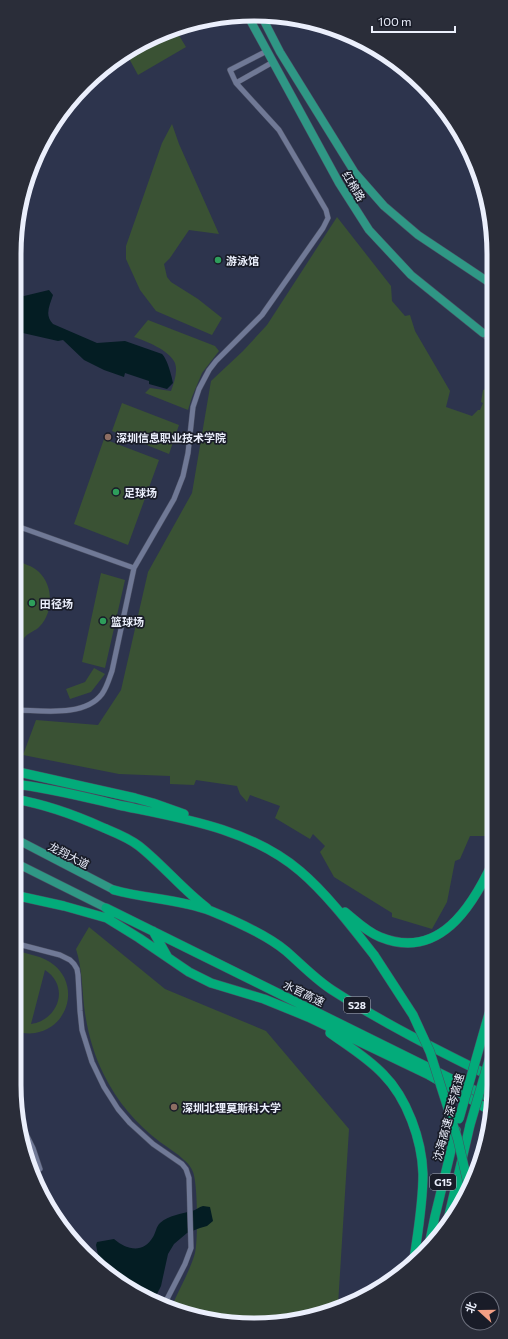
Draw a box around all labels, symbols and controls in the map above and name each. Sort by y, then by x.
scale bar [372,8,455,34]
text: 100 m [378,14,412,28]
street label: 红棉路 [340,169,368,203]
place label: 游泳馆 [226,254,259,267]
marker: 游泳馆 [213,255,223,265]
place label: 深圳信息职业技术学院 [116,431,226,444]
marker: 深圳信息职业技术学院 [103,432,113,442]
place label: 足球场 [124,486,157,499]
marker: 足球场 [111,487,121,497]
place label: 田径场 [40,597,73,610]
marker: 田径场 [27,598,37,608]
place label: 篮球场 [111,615,144,628]
marker: 篮球场 [98,616,108,626]
street label: 龙翔大道 [46,839,92,871]
street label: 水官高速 [281,978,327,1008]
road number: S28 [344,997,370,1013]
street label: 沈海高速 深岑高速 [430,1072,466,1162]
place label: 深圳北理莫斯科大学 [182,1101,281,1114]
marker: 深圳北理莫斯科大学 [169,1102,179,1112]
road number: G15 [430,1174,456,1190]
north arrow [460,1291,500,1331]
text: 北 [462,1300,478,1315]

